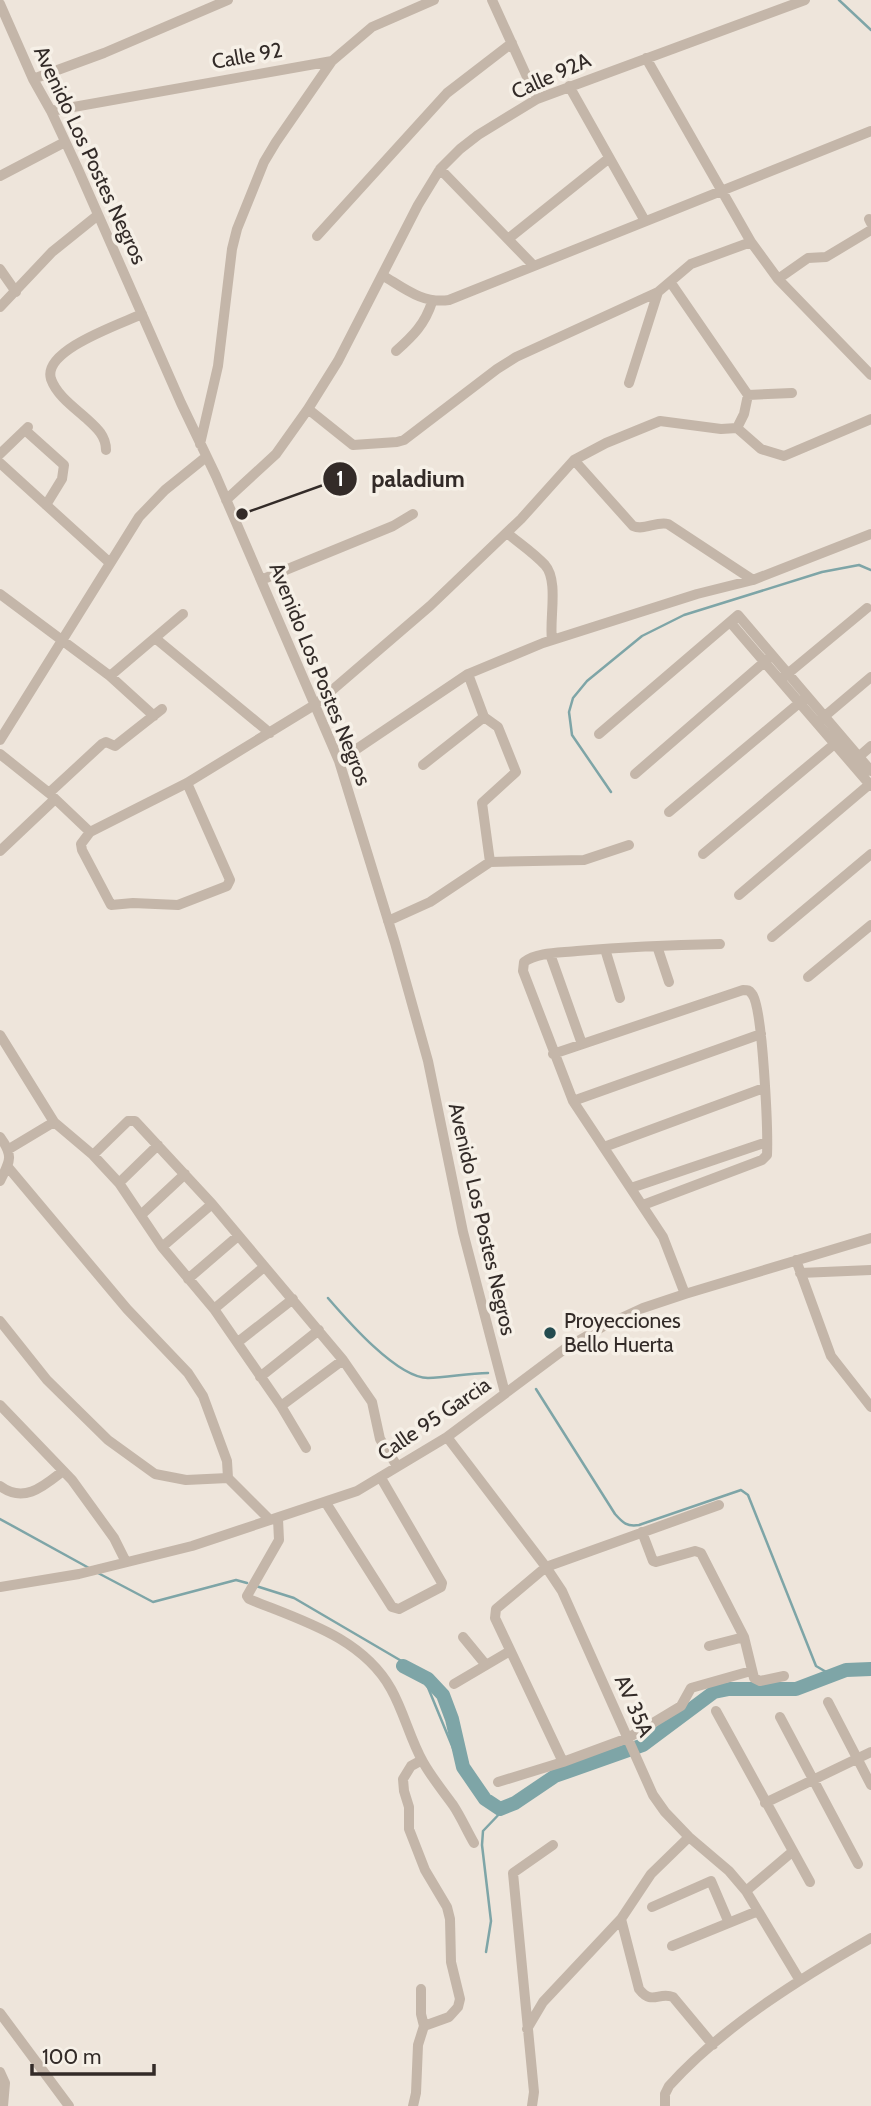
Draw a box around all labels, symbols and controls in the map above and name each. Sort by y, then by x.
street label: Calle 92 [210,37,284,74]
street label: Avenido Los Postes Negros [29,42,152,268]
street label: Calle 92A [507,47,594,104]
callout: paladium [322,457,479,501]
text: paladium [371,465,465,493]
text: 1 [336,466,344,491]
street label: Avenido Los Postes Negros [264,559,377,789]
street label: Avenido Los Postes Negros [444,1100,521,1338]
place label: Proyecciones Bello Huerta [564,1308,681,1357]
marker: Proyecciones Bello Huerta [542,1325,558,1341]
street label: Calle 95 Garcia [372,1372,495,1466]
street label: AV 35A [610,1671,659,1741]
scale bar [32,2032,154,2076]
text: 100 m [42,2044,101,2069]

